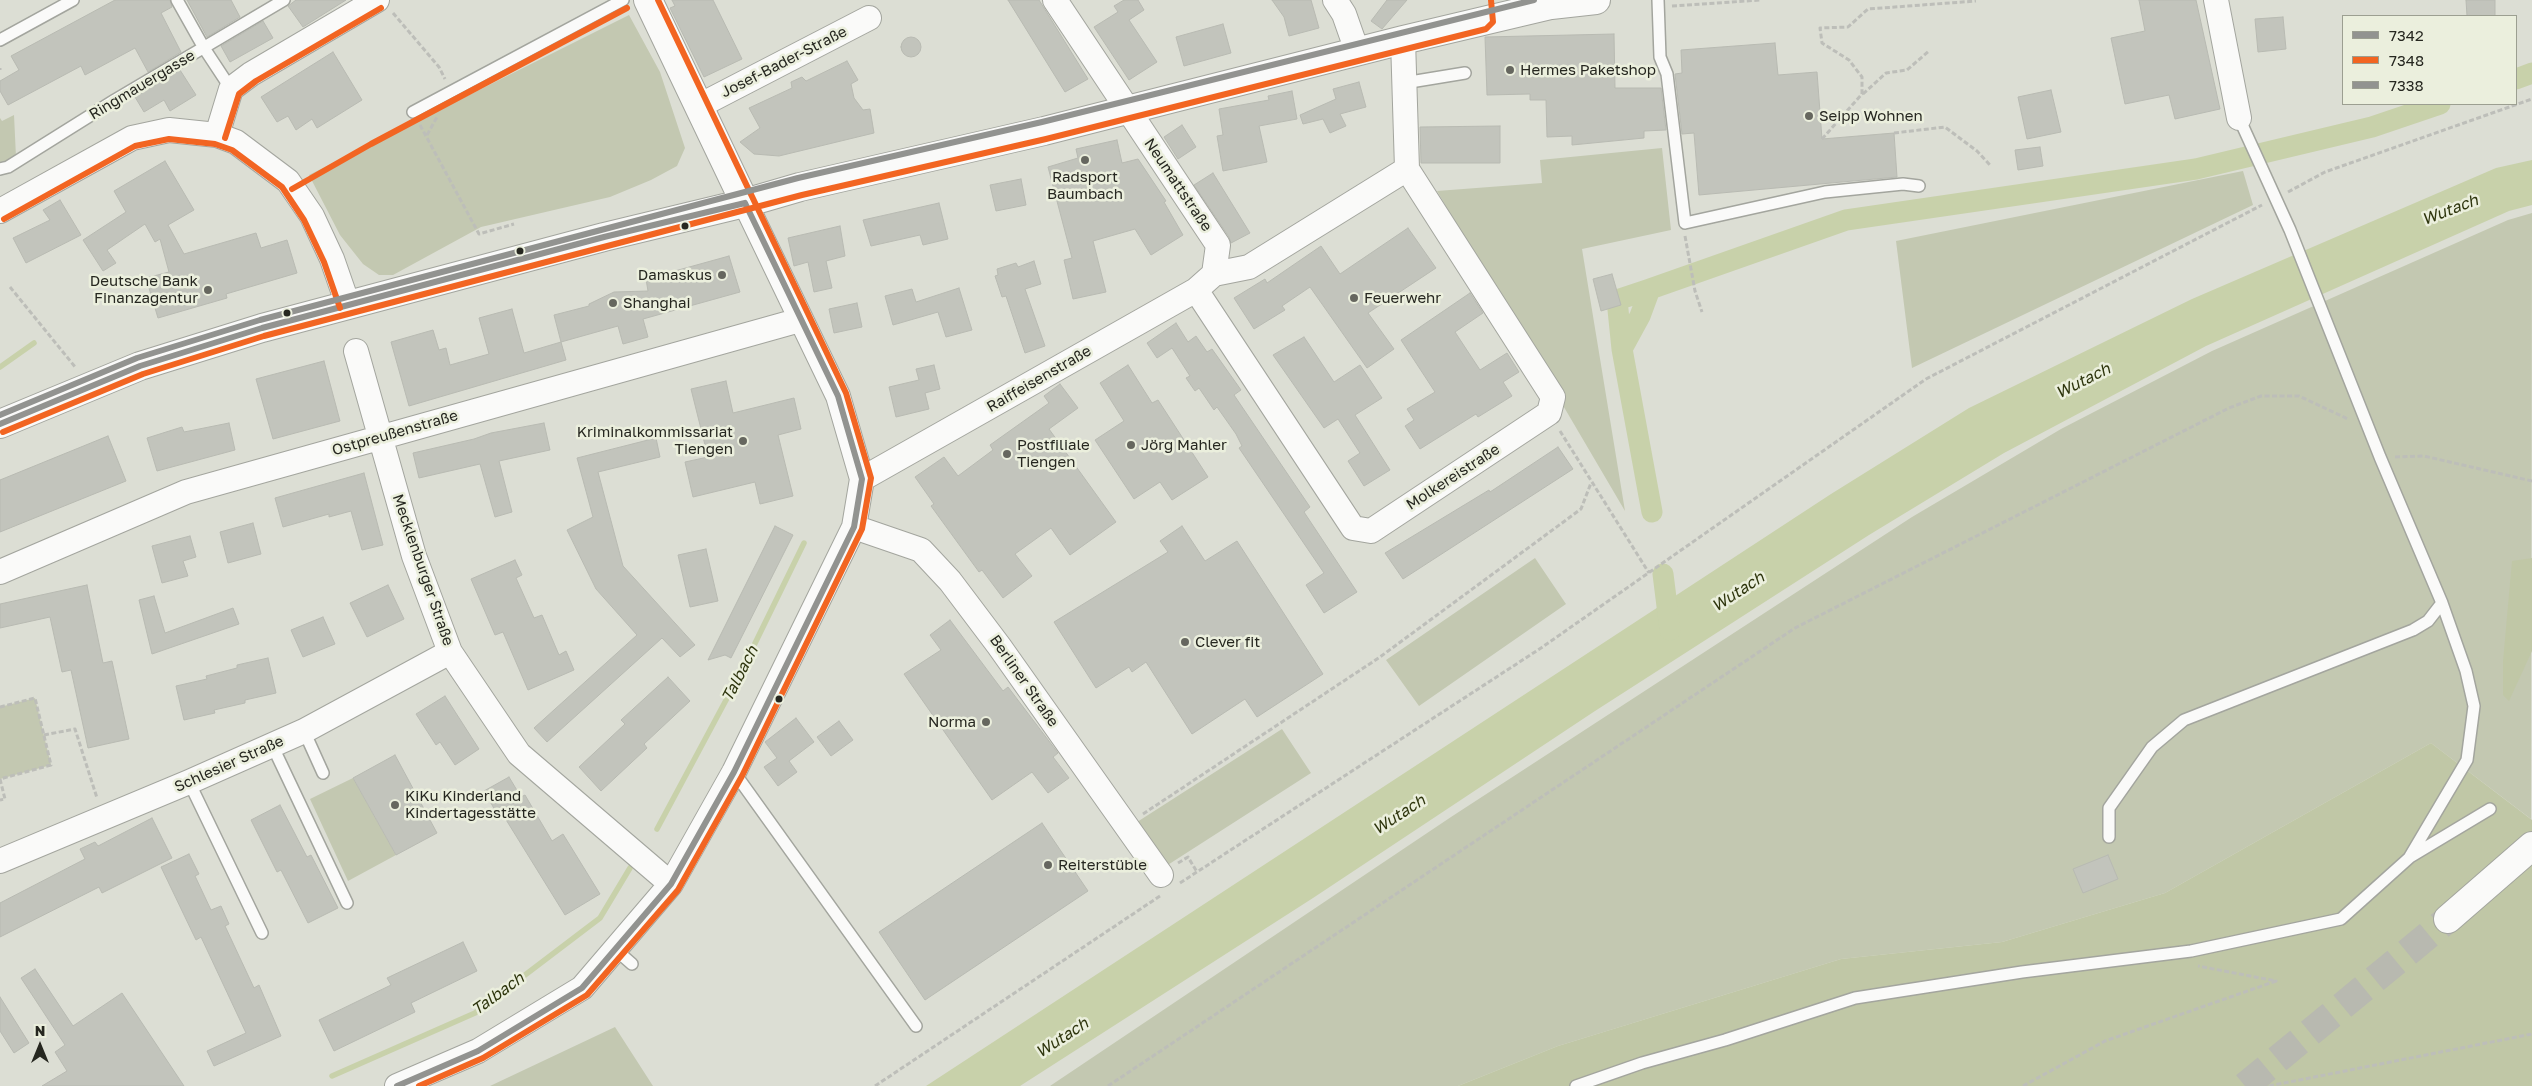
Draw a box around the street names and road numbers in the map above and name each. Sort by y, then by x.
street label: Josef-Bader-Straße [718,22,850,102]
street label: Ringmauergasse [86,46,198,124]
street label: Neumattstraße [1140,135,1216,235]
street label: Raiffeisenstraße [984,342,1094,416]
street label: Ostpreußenstraße [330,406,460,460]
street label: Molkereistraße [1403,440,1503,514]
street label: Mecklenburger Straße [389,492,457,648]
street label: Berliner Straße [986,632,1062,730]
street label: Schlesier Straße [172,732,286,796]

